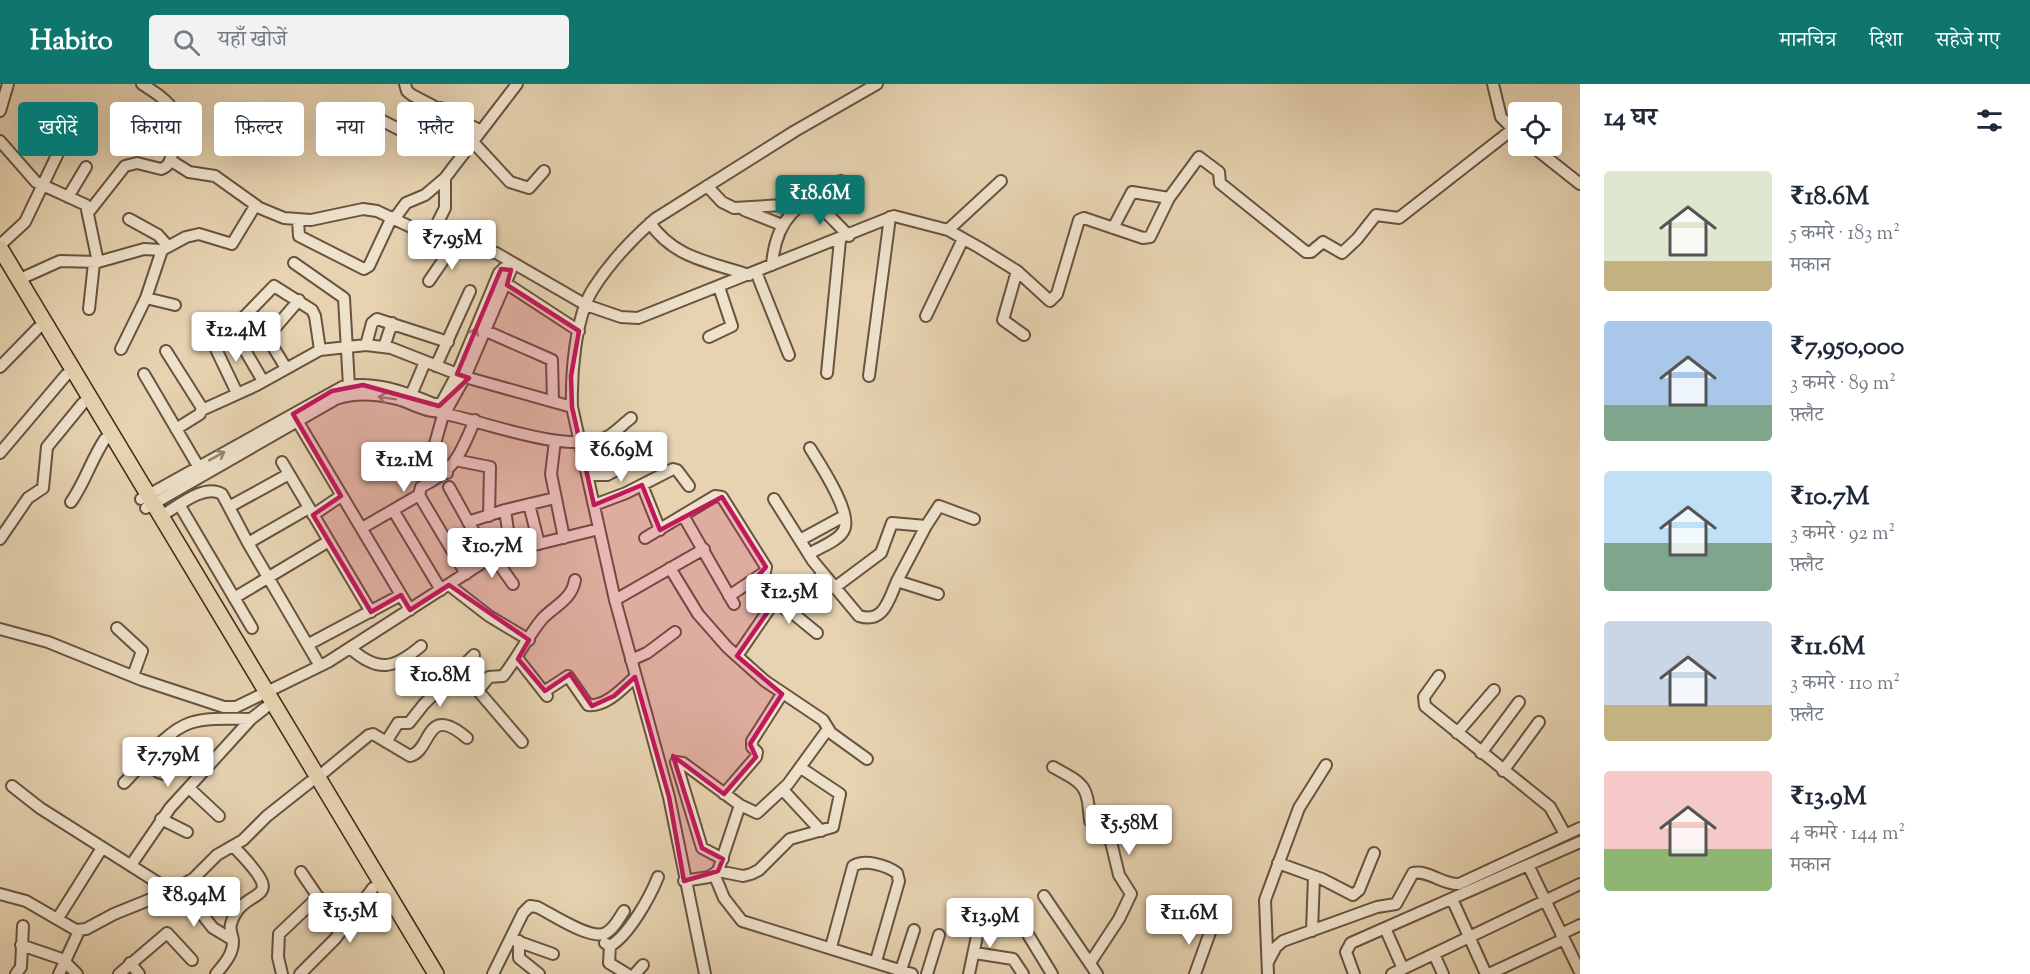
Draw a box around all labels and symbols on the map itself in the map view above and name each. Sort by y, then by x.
pin: ₹18.6M [771,175,869,226]
pin: ₹7.95M [403,220,501,271]
pin: ₹12.4M [187,312,285,363]
one-way arrow [468,327,479,345]
one-way arrow [377,392,397,403]
pin: ₹6.69M [572,432,670,483]
pin: ₹12.1M [355,442,453,493]
one-way arrow [208,450,225,462]
pin: ₹10.7M [443,528,541,579]
pin: ₹12.5M [740,574,838,625]
pin: ₹10.8M [391,657,489,708]
pin: ₹7.79M [119,737,217,788]
pin: ₹5.58M [1080,805,1178,856]
pin: ₹8.94M [145,877,243,928]
pin: ₹15.5M [301,893,399,944]
pin: ₹11.6M [1140,895,1238,946]
pin: ₹13.9M [941,898,1039,949]

